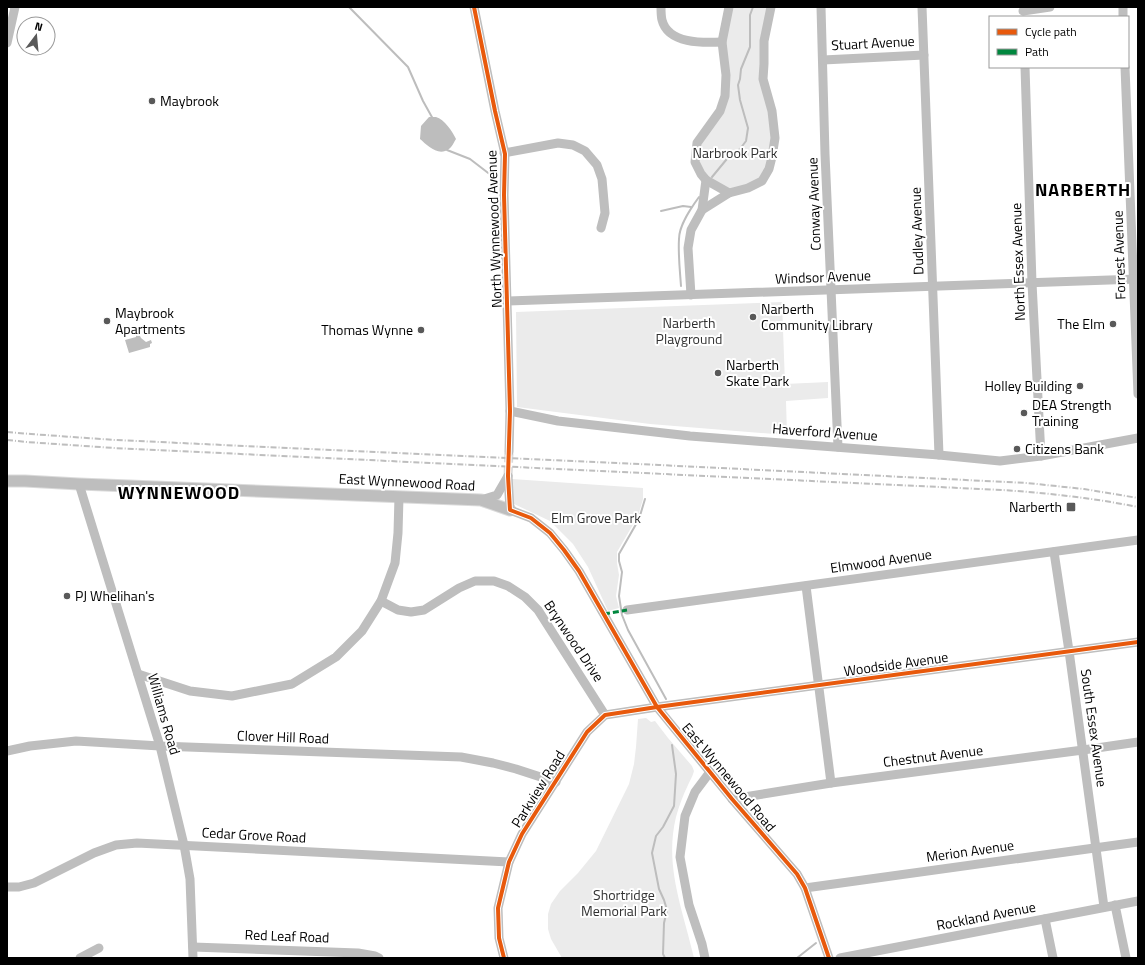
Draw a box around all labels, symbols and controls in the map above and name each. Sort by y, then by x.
north arrow [16,16,56,56]
legend [989,16,1129,68]
text: N [33,18,45,35]
text: Cycle path [1025,22,1077,41]
street label: Stuart Avenue [831,30,915,55]
text: Path [1025,42,1049,61]
place label: Maybrook [160,90,219,111]
marker: Maybrook [147,96,157,106]
park label: Narbrook Park [693,142,778,163]
street label: North Wynnewood Avenue [480,150,507,308]
street label: Conway Avenue [801,157,826,251]
district label: NARBERTH [1035,176,1131,203]
street label: Dudley Avenue [904,187,929,275]
street label: North Essex Avenue [1005,203,1030,321]
street label: Forrest Avenue [1106,210,1131,300]
street label: Windsor Avenue [775,264,871,289]
place label: Narberth Community Library [761,298,873,335]
place label: Maybrook Apartments [115,302,185,339]
park label: Narberth Playground [656,312,722,349]
marker: Narberth Community Library [748,312,758,322]
place label: The Elm [1057,313,1105,334]
marker: Maybrook Apartments [102,316,112,326]
place label: Thomas Wynne [321,319,413,340]
marker: The Elm [1108,319,1118,329]
marker: Thomas Wynne [416,325,426,335]
place label: Narberth Skate Park [726,354,789,391]
marker: Narberth Skate Park [713,368,723,378]
place label: Holley Building [984,375,1072,396]
marker: Holley Building [1075,381,1085,391]
place label: DEA Strength Training [1032,394,1112,431]
marker: DEA Strength Training [1019,408,1029,418]
street label: Haverford Avenue [772,417,879,446]
place label: Citizens Bank [1025,438,1104,459]
marker: Citizens Bank [1012,444,1022,454]
street label: East Wynnewood Road [338,467,476,496]
district label: WYNNEWOOD [118,479,240,506]
place label: Narberth [1009,496,1062,517]
marker: Narberth [1065,501,1077,513]
park label: Elm Grove Park [551,507,641,528]
street label: Elmwood Avenue [829,543,933,578]
place label: PJ Whelihan's [75,585,155,606]
marker: PJ Whelihan's [62,591,72,601]
street label: Brynwood Drive [539,596,609,686]
street label: Woodside Avenue [842,646,950,681]
street label: South Essex Avenue [1076,668,1113,788]
street label: Williams Road [143,671,186,757]
street label: East Wynnewood Road [677,718,781,836]
street label: Clover Hill Road [237,724,329,749]
street label: Chestnut Avenue [882,739,984,772]
street label: Parkview Road [505,746,570,831]
street label: Cedar Grove Road [201,821,307,848]
street label: Merion Avenue [925,834,1015,867]
park label: Shortridge Memorial Park [581,884,667,921]
street label: Rockland Avenue [934,896,1037,935]
street label: Red Leaf Road [244,924,330,947]

